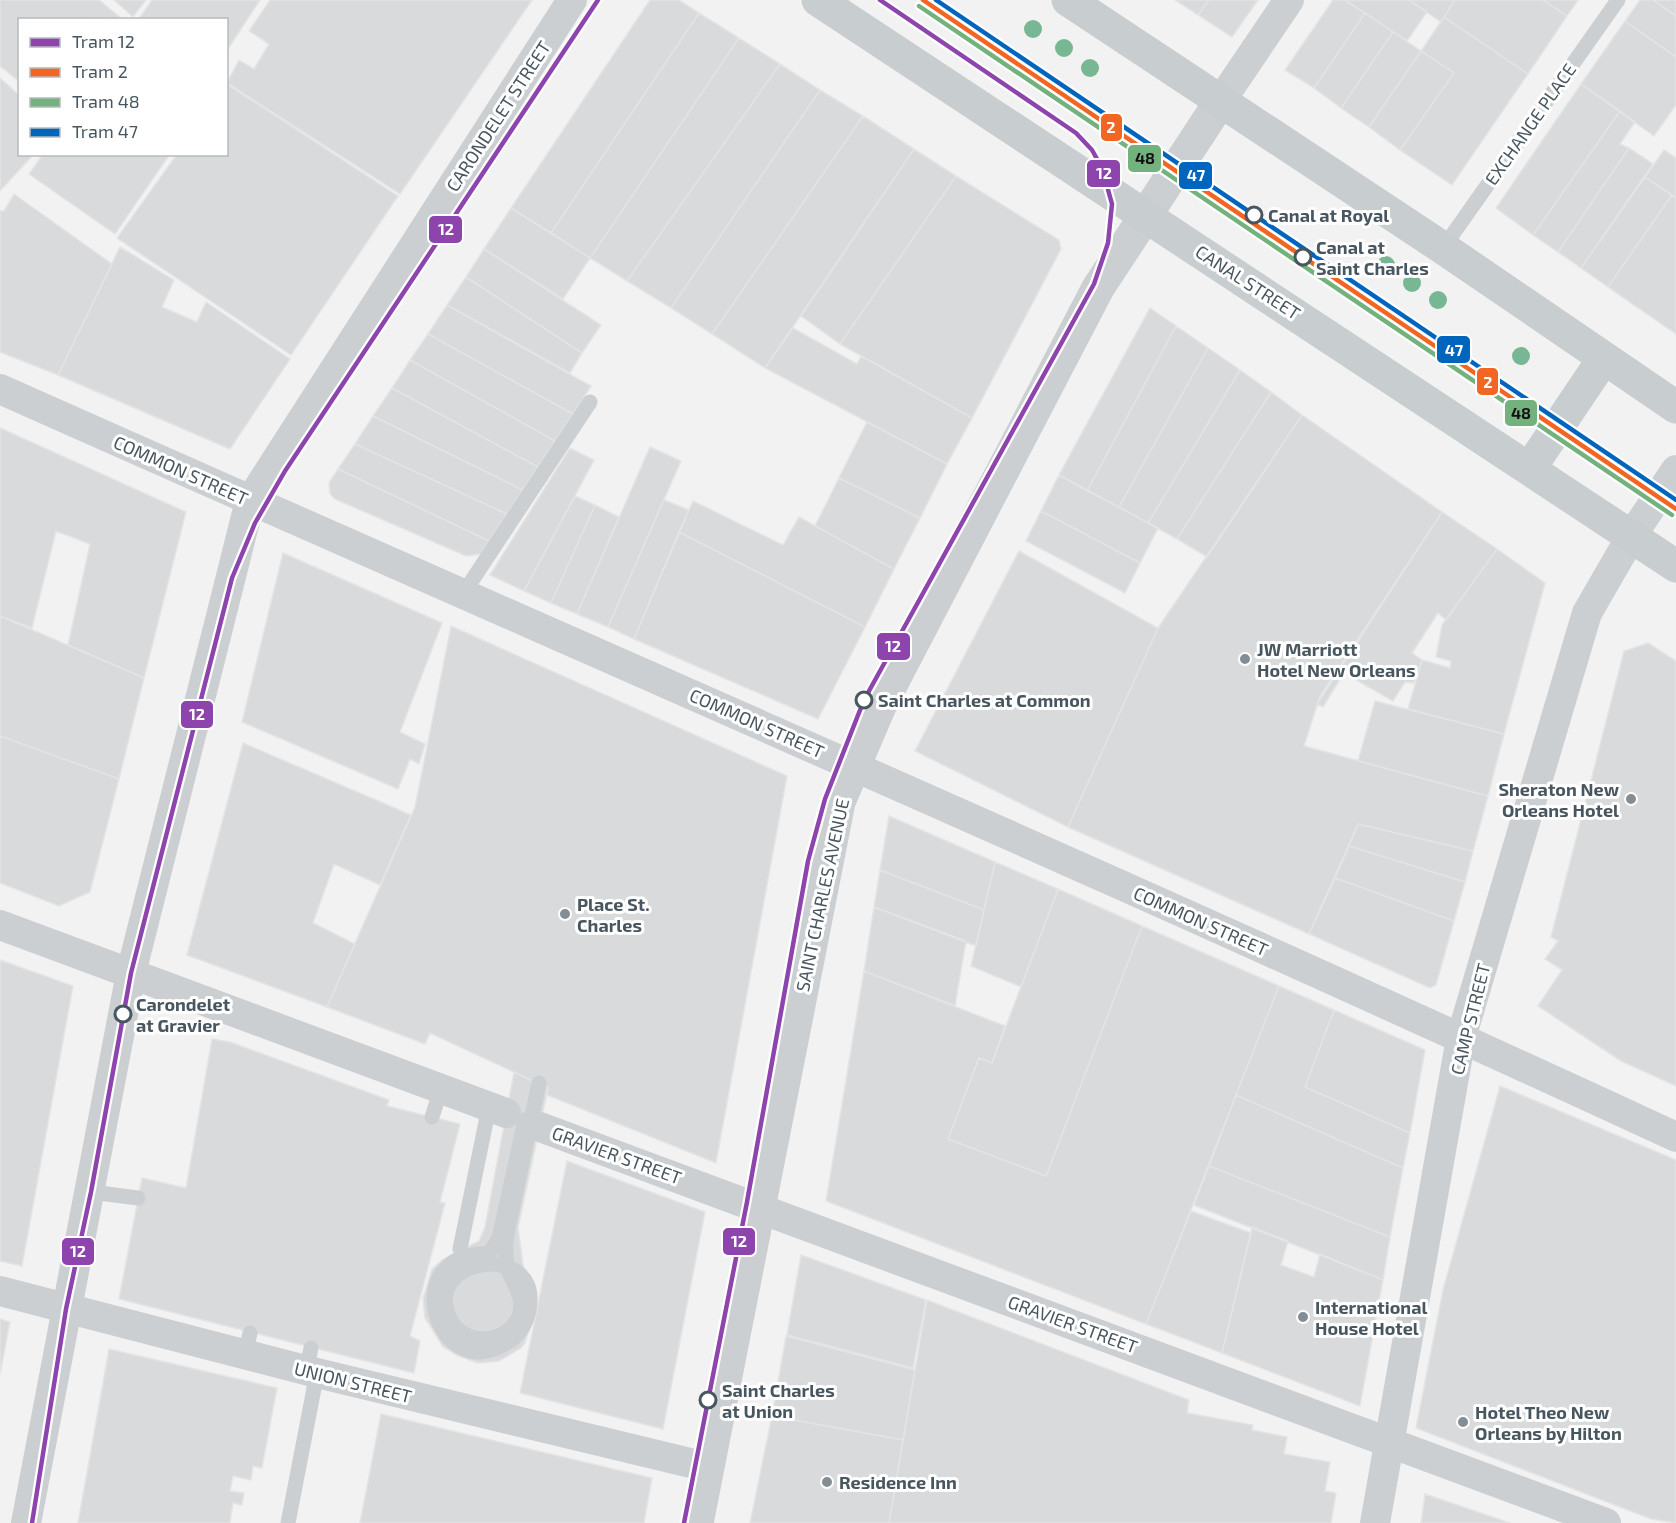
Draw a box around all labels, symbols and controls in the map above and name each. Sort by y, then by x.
legend [18,18,228,156]
text: Tram 12 [72,30,135,52]
street label: CARONDELET STREET [441,36,555,195]
street label: EXCHANGE PLACE [1480,59,1580,189]
text: Tram 2 [72,60,128,82]
text: Tram 48 [72,90,140,112]
line badge: 2 [1100,113,1123,142]
text: 2 [1106,117,1116,136]
text: Tram 47 [72,120,138,142]
line badge: 48 [1127,144,1162,173]
text: 48 [1135,148,1155,167]
line badge: 12 [1086,159,1121,188]
line badge: 47 [1178,161,1213,190]
text: 12 [1096,163,1112,182]
text: 47 [1187,165,1206,184]
place label: Canal at Royal [1268,204,1389,226]
marker: Canal at Royal [1245,206,1263,224]
line badge: 12 [428,215,463,244]
text: 12 [438,219,454,238]
place label: Canal at Saint Charles [1316,236,1429,279]
street label: CANAL STREET [1191,240,1305,324]
marker: Canal at Saint Charles [1294,248,1312,266]
line badge: 47 [1436,335,1471,364]
text: 47 [1445,340,1464,359]
line badge: 2 [1476,367,1499,396]
text: 2 [1483,372,1493,391]
line badge: 48 [1504,399,1538,427]
text: 48 [1511,403,1531,422]
street label: COMMON STREET [110,431,252,510]
line badge: 12 [876,632,911,661]
text: 12 [885,636,901,655]
place label: JW Marriott Hotel New Orleans [1257,638,1416,681]
marker: JW Marriott Hotel New Orleans [1238,652,1252,666]
street label: COMMON STREET [686,684,828,763]
place label: Saint Charles at Common [878,689,1091,711]
marker: Saint Charles at Common [855,691,873,709]
line badge: 12 [180,700,214,729]
text: 12 [189,704,205,723]
place label: Sheraton New Orleans Hotel [1498,778,1620,821]
marker: Sheraton New Orleans Hotel [1624,792,1638,806]
street label: SAINT CHARLES AVENUE [791,796,853,994]
street label: COMMON STREET [1130,882,1272,961]
place label: Place St. Charles [577,893,650,936]
marker: Place St. Charles [558,907,572,921]
street label: CAMP STREET [1446,961,1495,1077]
place label: Carondelet at Gravier [136,993,231,1036]
marker: Carondelet at Gravier [114,1005,132,1023]
street label: GRAVIER STREET [549,1121,685,1189]
line badge: 12 [722,1227,756,1256]
text: 12 [731,1231,747,1250]
line badge: 12 [61,1237,95,1266]
text: 12 [70,1241,86,1260]
street label: GRAVIER STREET [1005,1290,1141,1358]
place label: International House Hotel [1315,1296,1427,1339]
marker: International House Hotel [1296,1310,1310,1324]
street label: UNION STREET [292,1357,415,1407]
place label: Saint Charles at Union [722,1379,835,1422]
marker: Saint Charles at Union [699,1391,717,1409]
place label: Hotel Theo New Orleans by Hilton [1475,1401,1622,1444]
marker: Hotel Theo New Orleans by Hilton [1456,1415,1470,1429]
place label: Residence Inn [839,1471,957,1493]
marker: Residence Inn [820,1475,834,1489]

